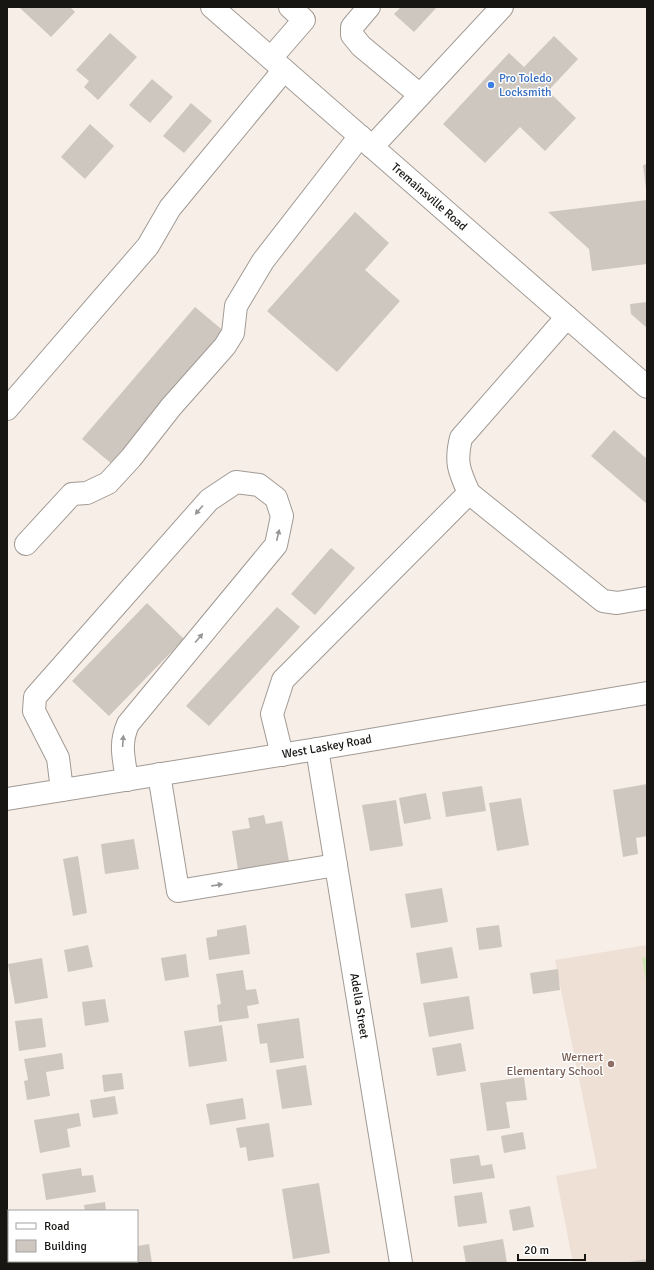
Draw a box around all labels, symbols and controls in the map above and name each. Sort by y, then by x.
place label: Pro Toledo Locksmith [499,71,552,100]
marker: Pro Toledo Locksmith [486,80,496,90]
street label: Tremainsville Road [388,160,470,234]
one-way arrow [195,505,204,516]
one-way arrow [275,529,281,542]
one-way arrow [194,632,203,643]
street label: West Laskey Road [281,732,373,762]
one-way arrow [120,735,127,747]
one-way arrow [211,881,223,887]
street label: Adella Street [346,972,372,1040]
place label: Wernert Elementary School [507,1050,603,1079]
marker: Wernert Elementary School [606,1059,616,1069]
legend [8,1210,138,1262]
text: Road [44,1219,70,1234]
scale bar [518,1236,585,1262]
text: Building [44,1239,87,1254]
text: 20 m [524,1243,549,1258]

